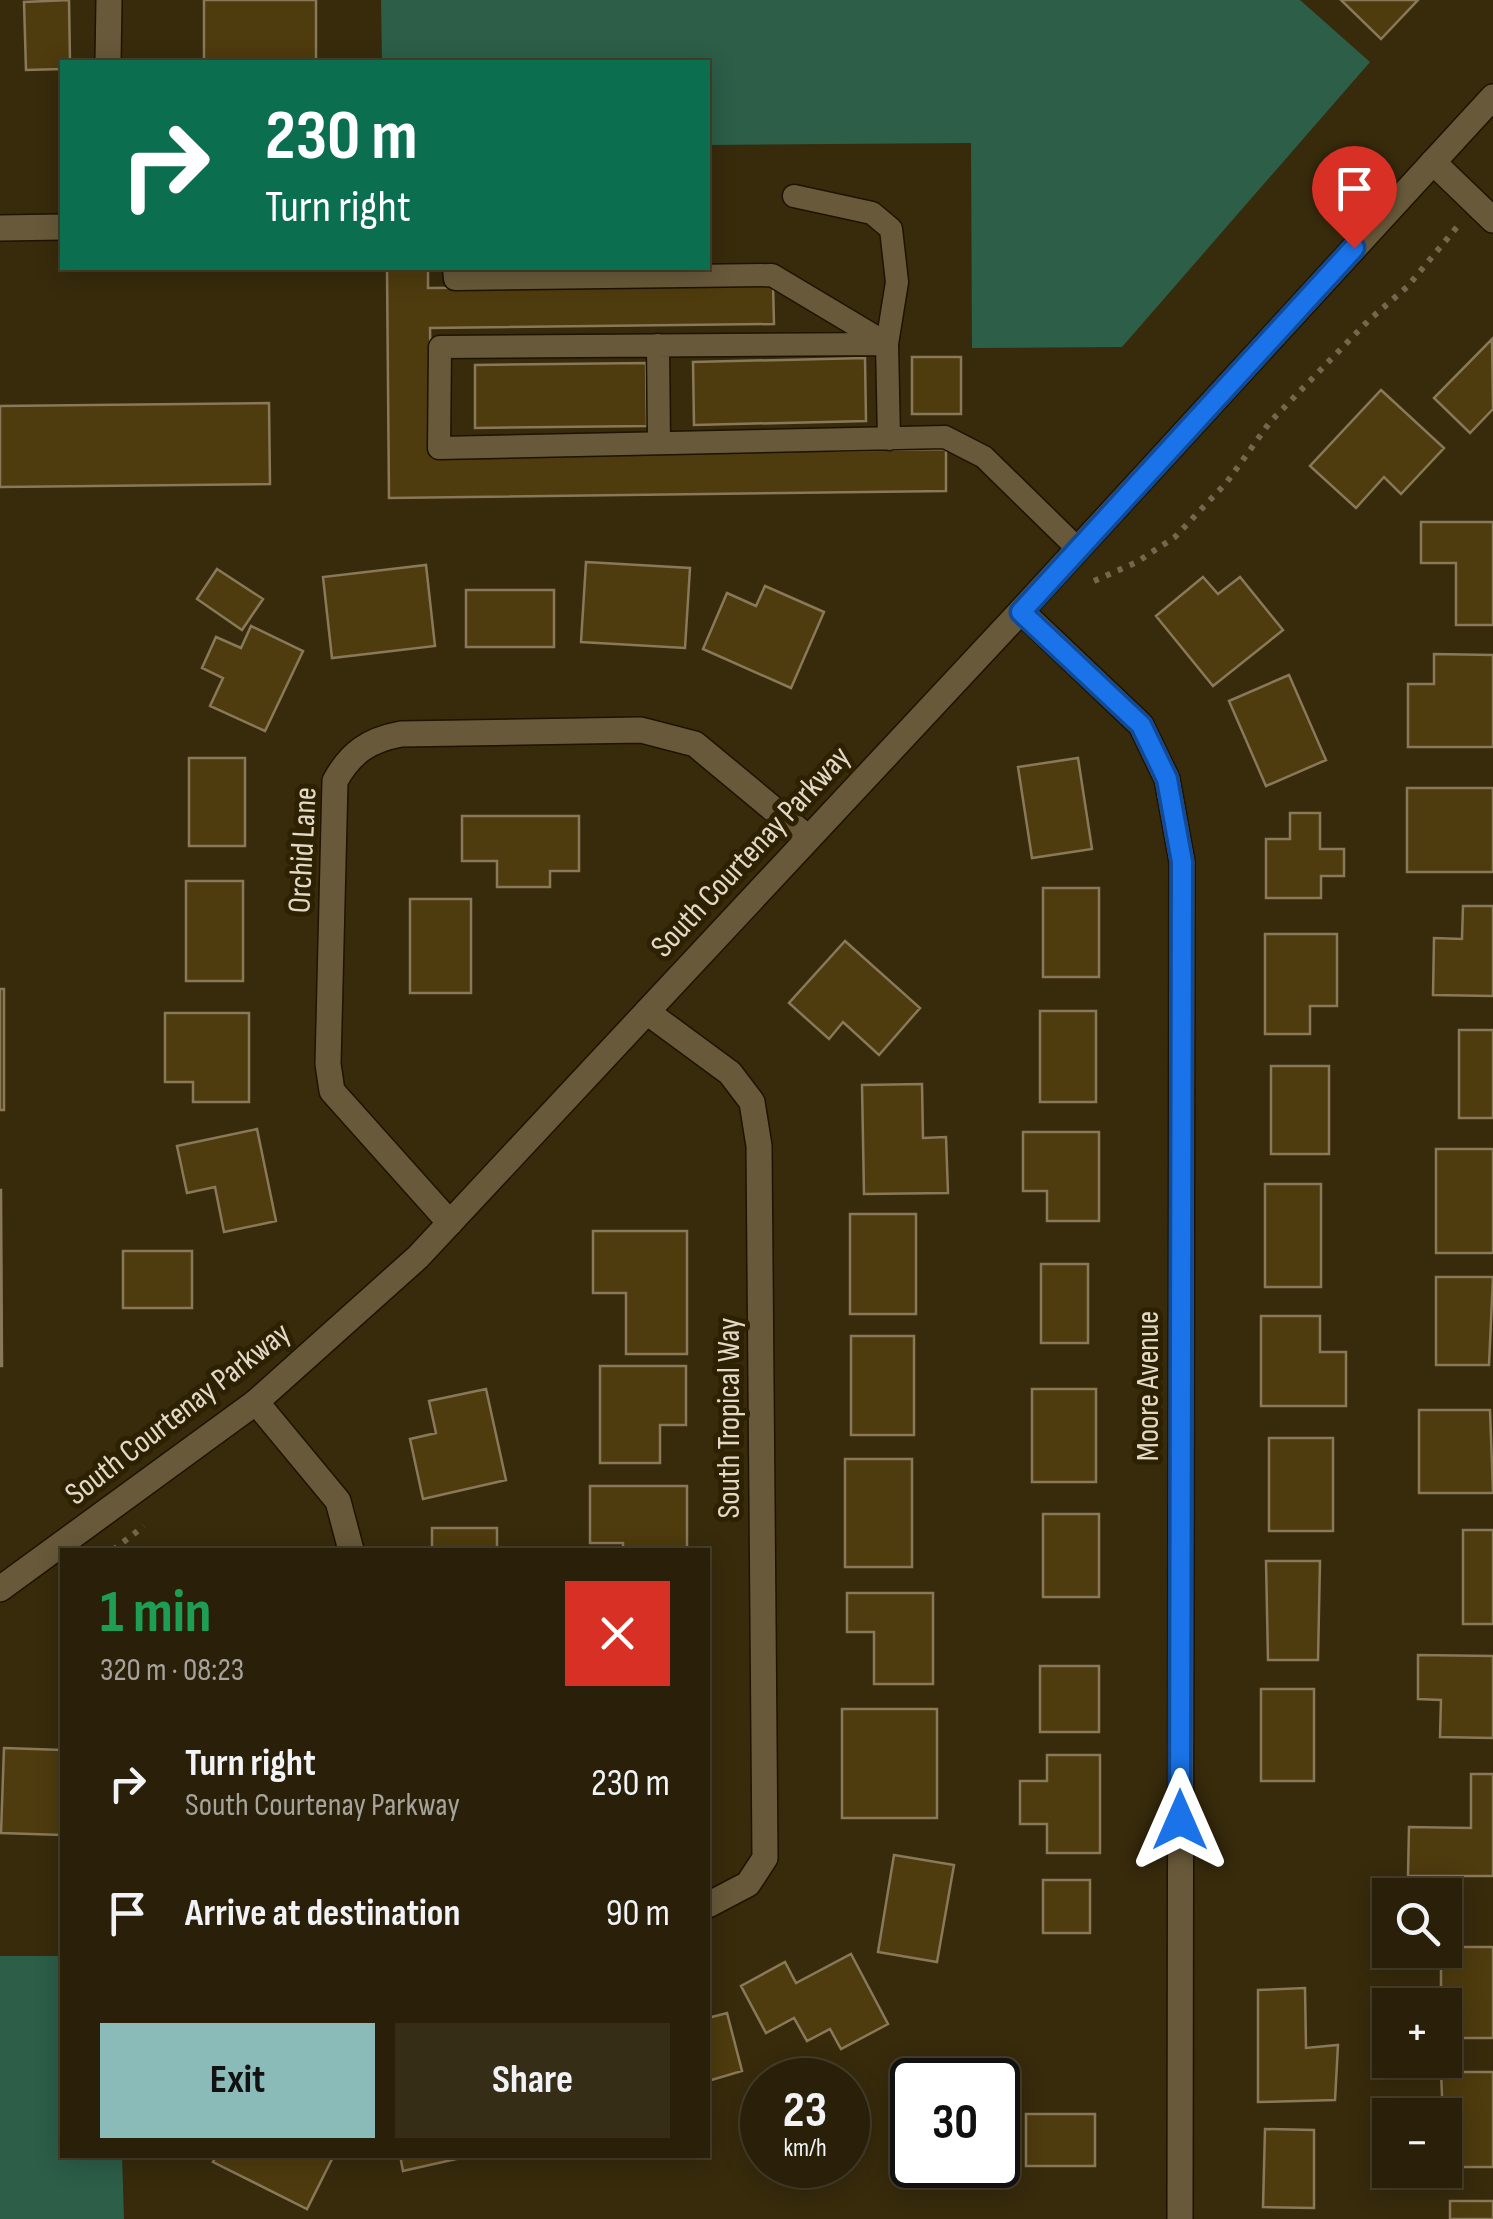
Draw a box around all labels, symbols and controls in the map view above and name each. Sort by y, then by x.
text: 230 m [265,95,418,179]
icon: right [100,100,230,230]
pin [1312,146,1397,249]
icon: arrive [1327,161,1382,216]
text: Turn right [265,180,411,235]
street label: South Courtenay Parkway [643,738,859,966]
street label: Orchid Lane [280,786,326,914]
street label: Moore Avenue [1129,1311,1168,1461]
street label: South Courtenay Parkway [58,1314,298,1514]
street label: South Tropical Way [710,1318,749,1518]
text: 1 min [100,1577,212,1649]
button: close [565,1581,670,1686]
text: 320 m · 08:23 [100,1651,244,1690]
text: Turn right [185,1741,316,1786]
icon: right [100,1756,155,1811]
text: 230 m [591,1761,670,1806]
position arrow [1128,1768,1232,1872]
text: South Courtenay Parkway [185,1786,460,1825]
map controls [1372,1878,1462,2188]
button: search [1372,1878,1462,1968]
icon: arrive [100,1886,155,1941]
text: Arrive at destination [185,1891,460,1936]
text: 90 m [606,1891,670,1936]
button: + [1372,1988,1462,2078]
button: Exit [100,2023,375,2138]
button: Share [395,2023,670,2138]
speed limit sign: 30 [890,2058,1020,2188]
text: 23 [783,2081,827,2141]
button: − [1372,2098,1462,2188]
text: km/h [783,2133,827,2164]

